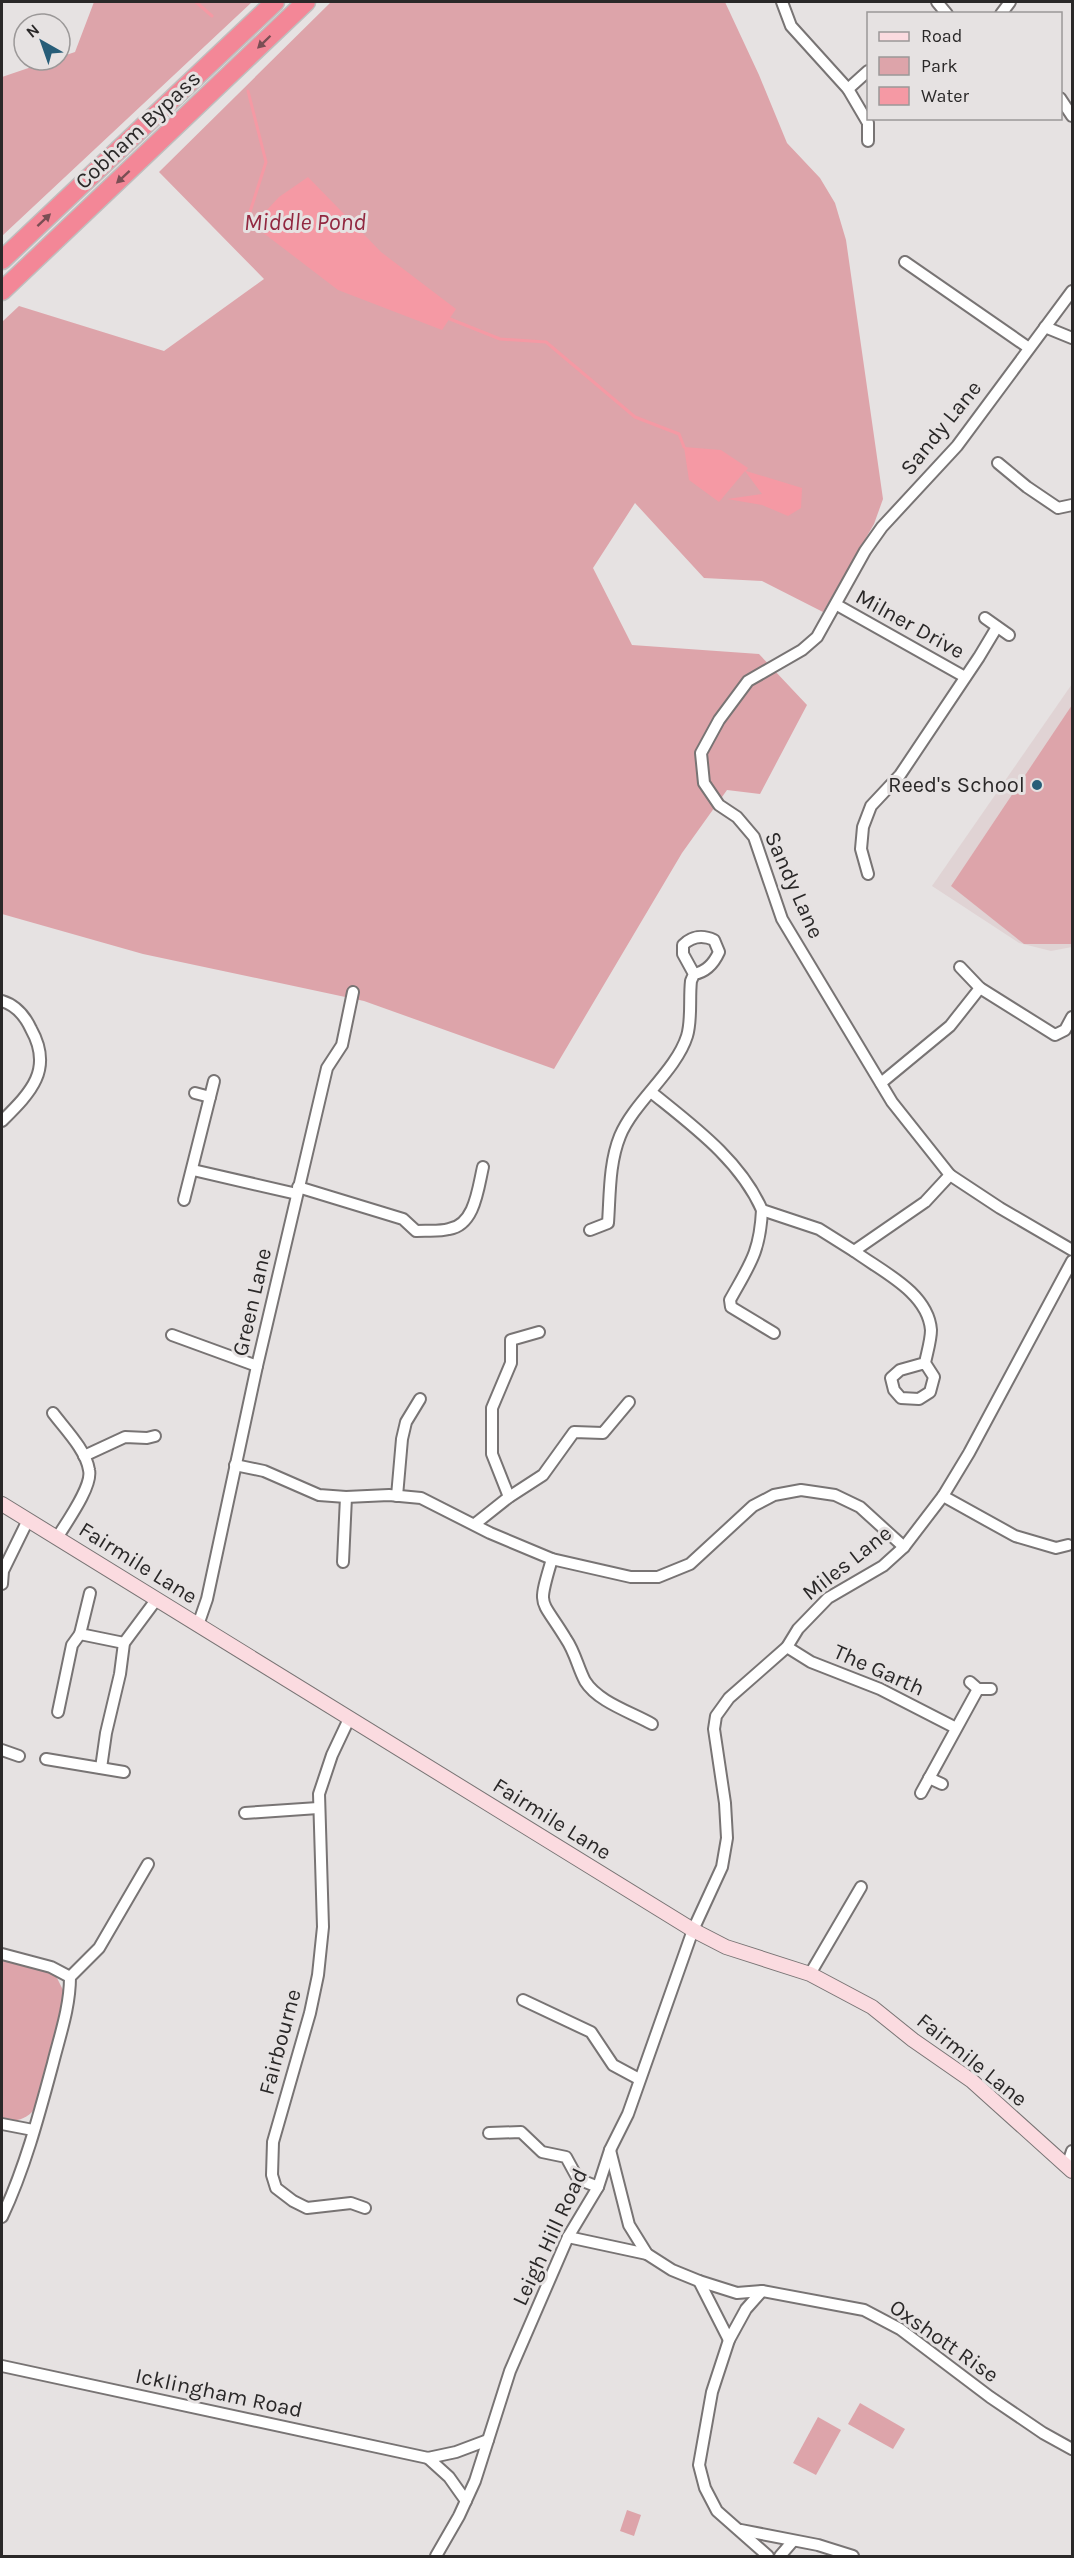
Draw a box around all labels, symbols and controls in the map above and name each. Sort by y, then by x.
north arrow [12,12,72,72]
legend [867,12,1062,120]
text: N [22,20,43,42]
text: Road [921,25,962,47]
one-way arrow [257,35,271,49]
text: Park [921,55,958,77]
street label: Cobham Bypass [70,65,206,195]
text: Water [921,85,969,107]
one-way arrow [116,170,131,183]
water label: Middle Pond [244,208,366,236]
one-way arrow [37,213,52,227]
street label: Sandy Lane [895,375,987,481]
street label: Milner Drive [851,583,969,665]
place label: Reed's School [888,772,1025,798]
marker: Reed's School [1030,778,1044,792]
street label: Sandy Lane [759,828,829,942]
street label: Green Lane [227,1245,277,1359]
street label: Fairmile Lane [74,1516,202,1610]
street label: Miles Lane [797,1520,897,1606]
street label: The Garth [830,1638,928,1702]
street label: Fairmile Lane [488,1772,616,1866]
street label: Fairbourne [253,1986,307,2098]
street label: Fairmile Lane [912,2008,1032,2112]
street label: Leigh Hill Road [507,2164,593,2310]
street label: Oxshott Rise [885,2294,1003,2388]
street label: Icklingham Road [133,2363,305,2423]

